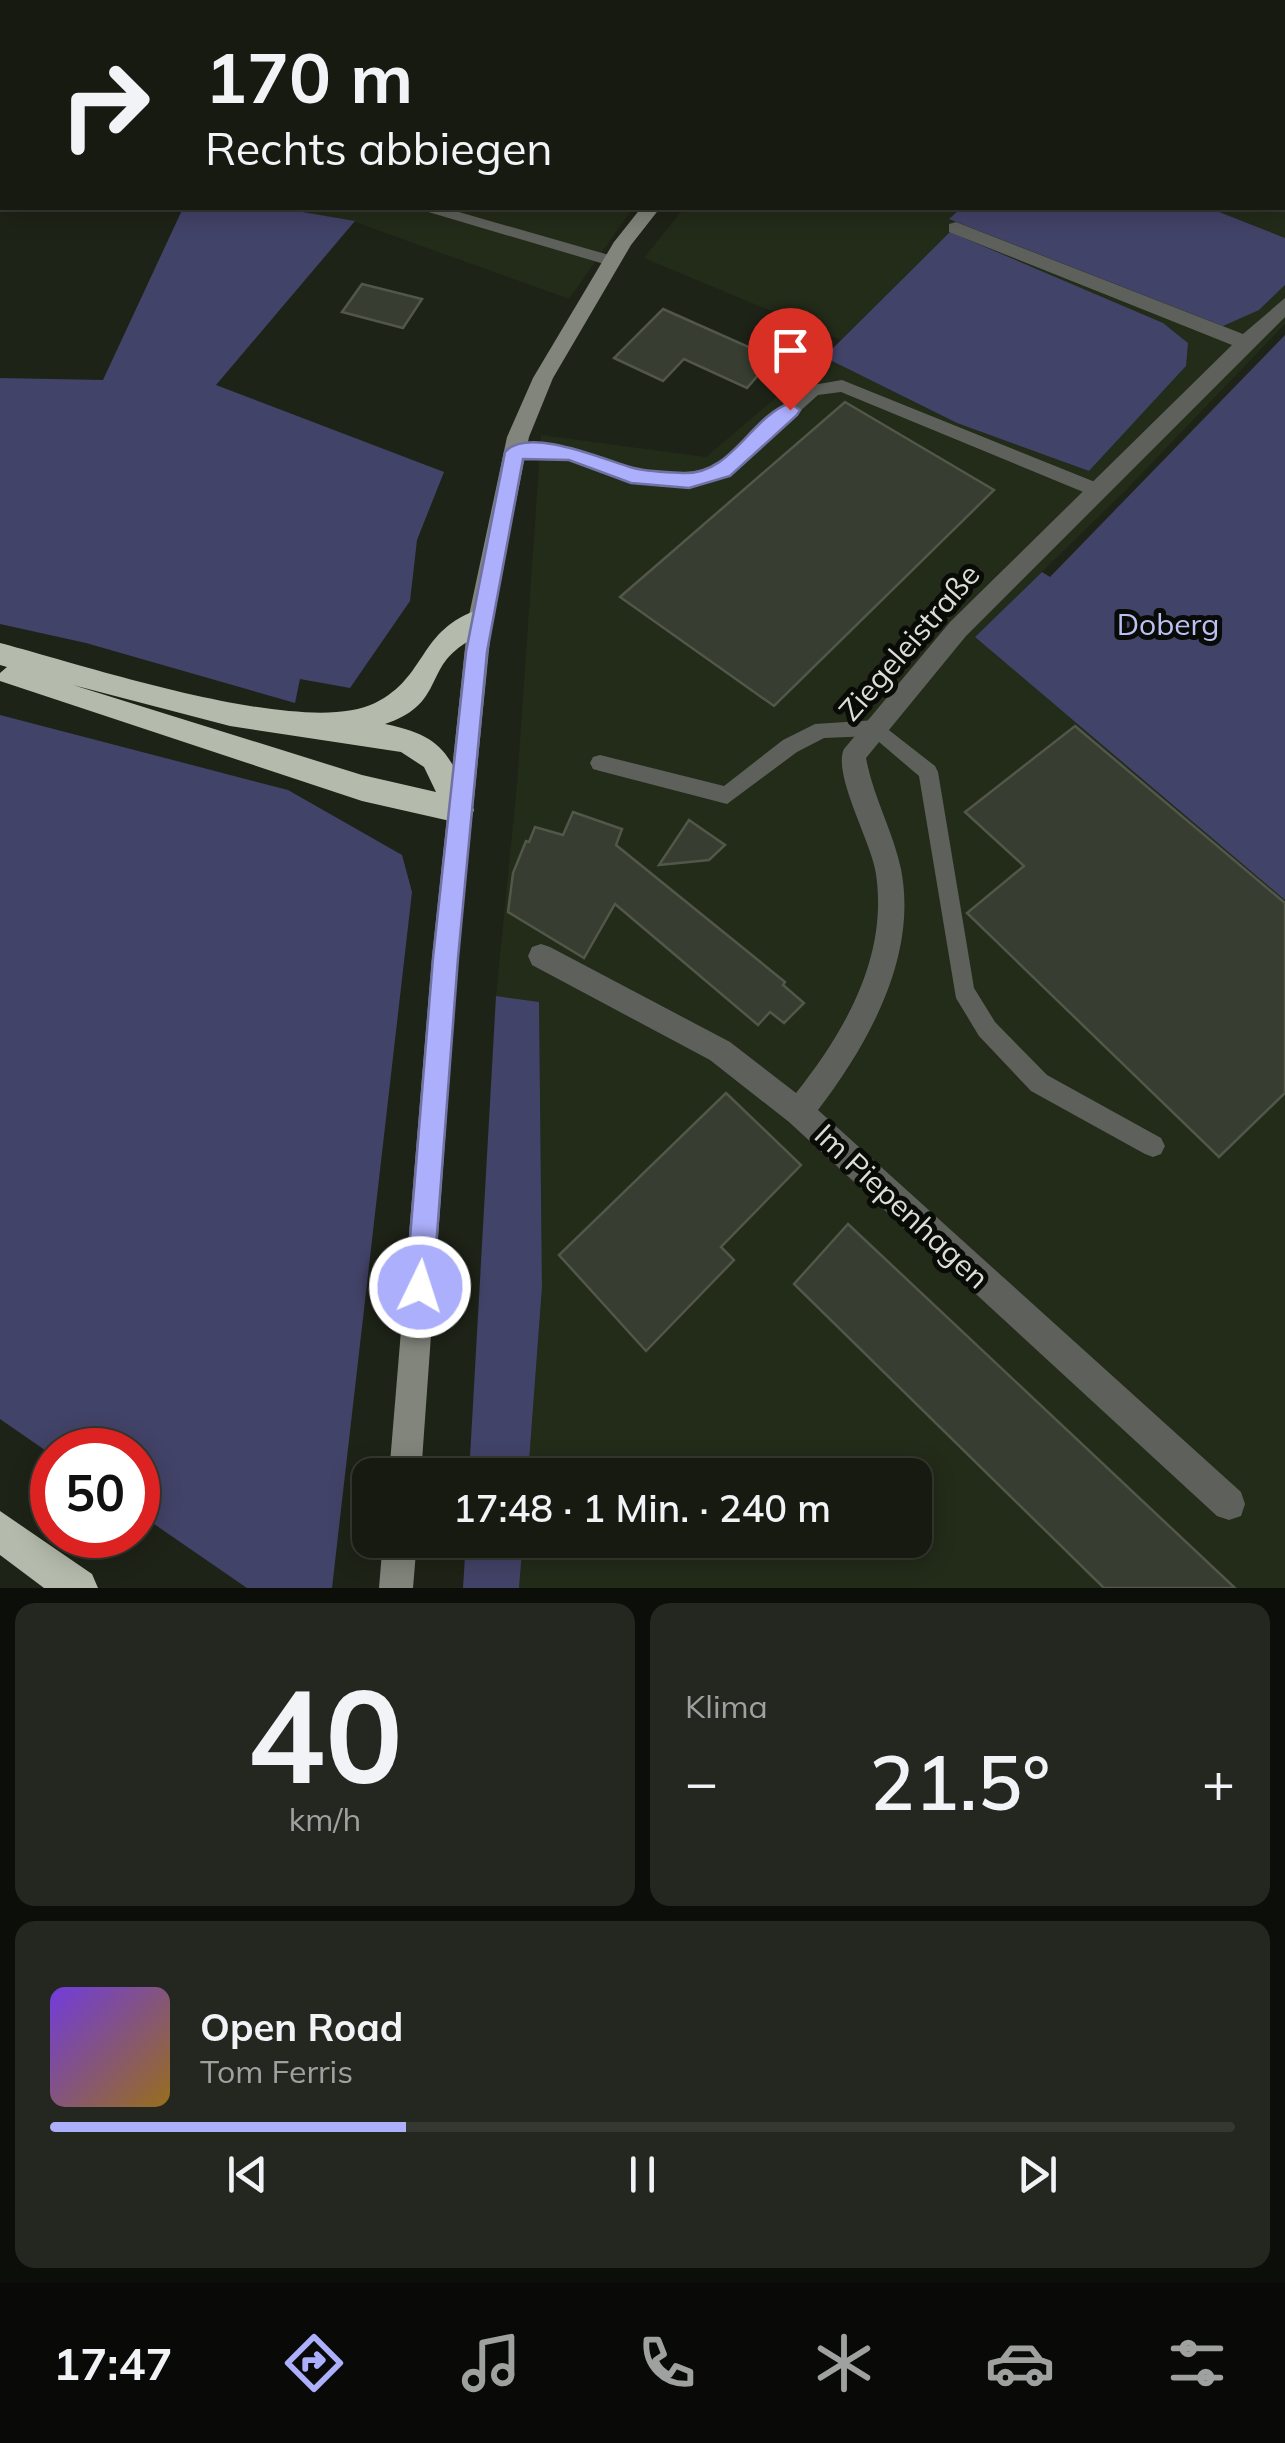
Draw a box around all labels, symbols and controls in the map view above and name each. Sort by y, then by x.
text: 170 m [205,33,413,121]
icon: right [40,40,170,170]
text: Rechts abbiegen [205,120,553,176]
pin [748,308,833,411]
icon: arrive [763,323,818,378]
street label: Ziegeleistraße [830,556,988,728]
park label: Doberg [1117,605,1219,643]
street label: Im Piepenhagen [807,1116,997,1296]
position arrow [368,1235,472,1339]
speed limit sign: 50 [30,1428,160,1558]
text: 17:48 · 1 Min. · 240 m [453,1484,831,1532]
text: 40 [247,1652,403,1816]
text: Klima [685,1686,768,1726]
text: 21.5° [870,1735,1050,1829]
text: − [685,1747,718,1816]
text: + [1202,1747,1235,1816]
text: km/h [289,1799,361,1839]
text: Open Road [200,2003,403,2051]
text: Tom Ferris [200,2051,353,2091]
icon: previous [220,2147,275,2202]
icon: pause [615,2147,670,2202]
icon: next [1010,2147,1065,2202]
icon: directions [279,2328,349,2398]
icon: music [456,2328,526,2398]
icon: phone [632,2328,702,2398]
icon: climate [809,2328,879,2398]
icon: car [985,2328,1055,2398]
icon: filters [1162,2328,1232,2398]
text: 17:47 [53,2335,172,2391]

